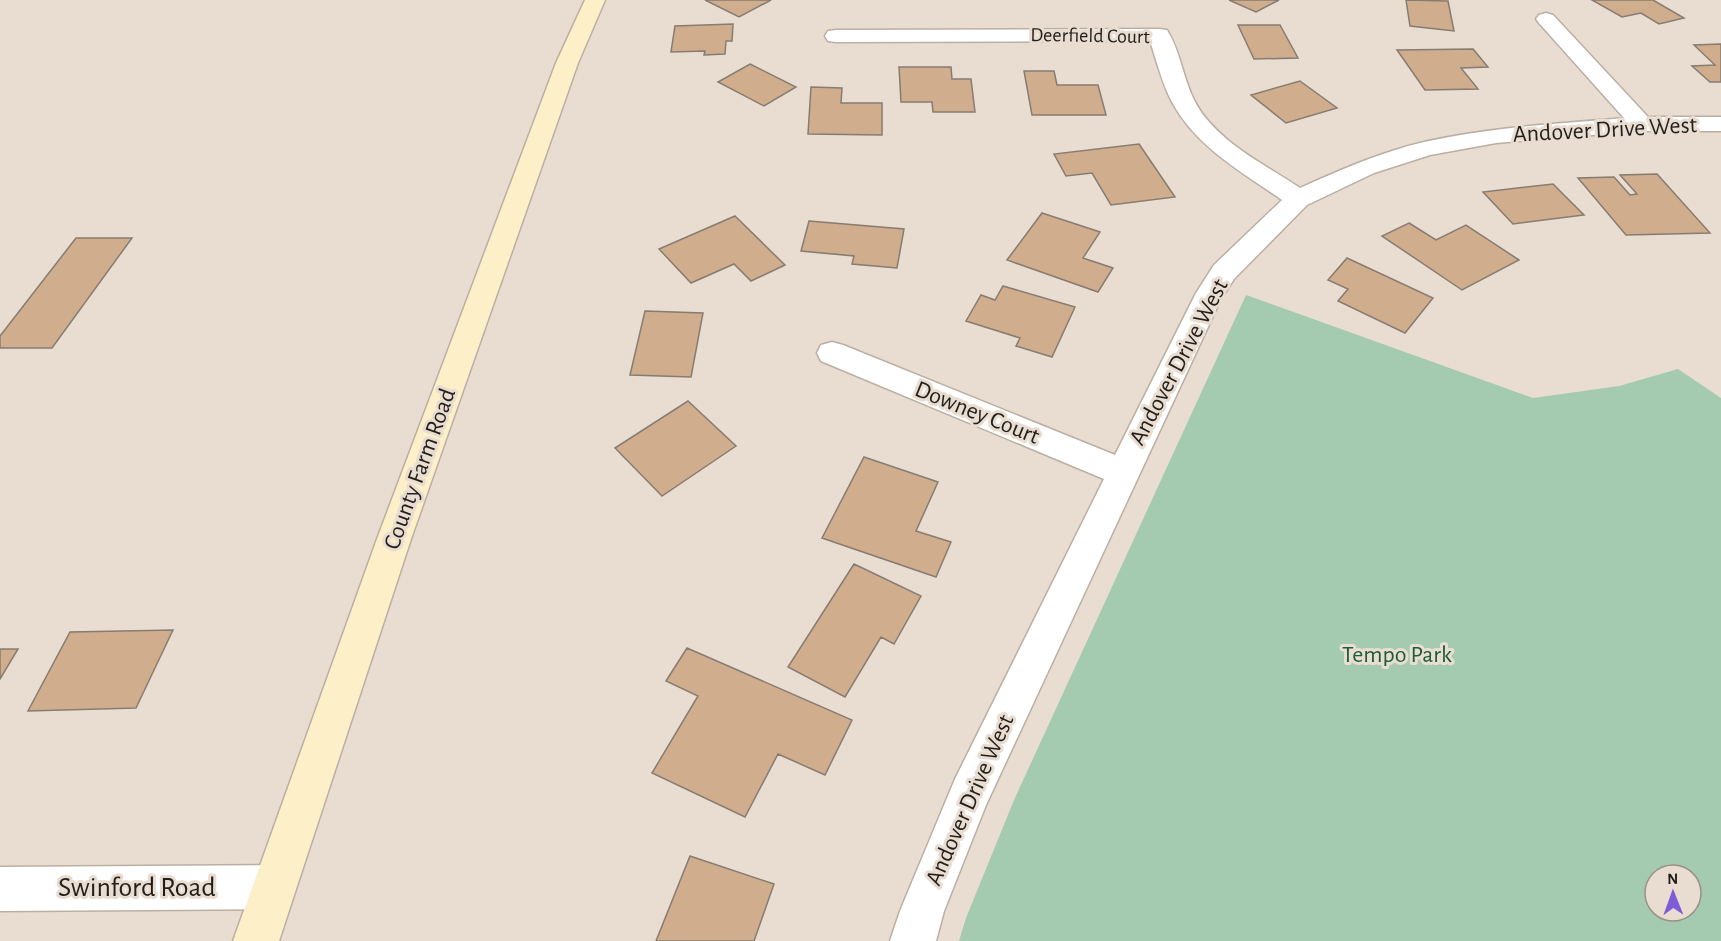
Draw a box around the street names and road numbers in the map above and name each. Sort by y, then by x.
street label: Deerfield Court [1030,25,1150,47]
street label: Andover Drive West [1512,113,1698,147]
street label: Andover Drive West [1125,275,1233,449]
street label: Downey Court [911,377,1043,449]
street label: County Farm Road [380,385,460,553]
street label: Andover Drive West [922,711,1019,889]
street label: Swinford Road [58,874,216,902]

